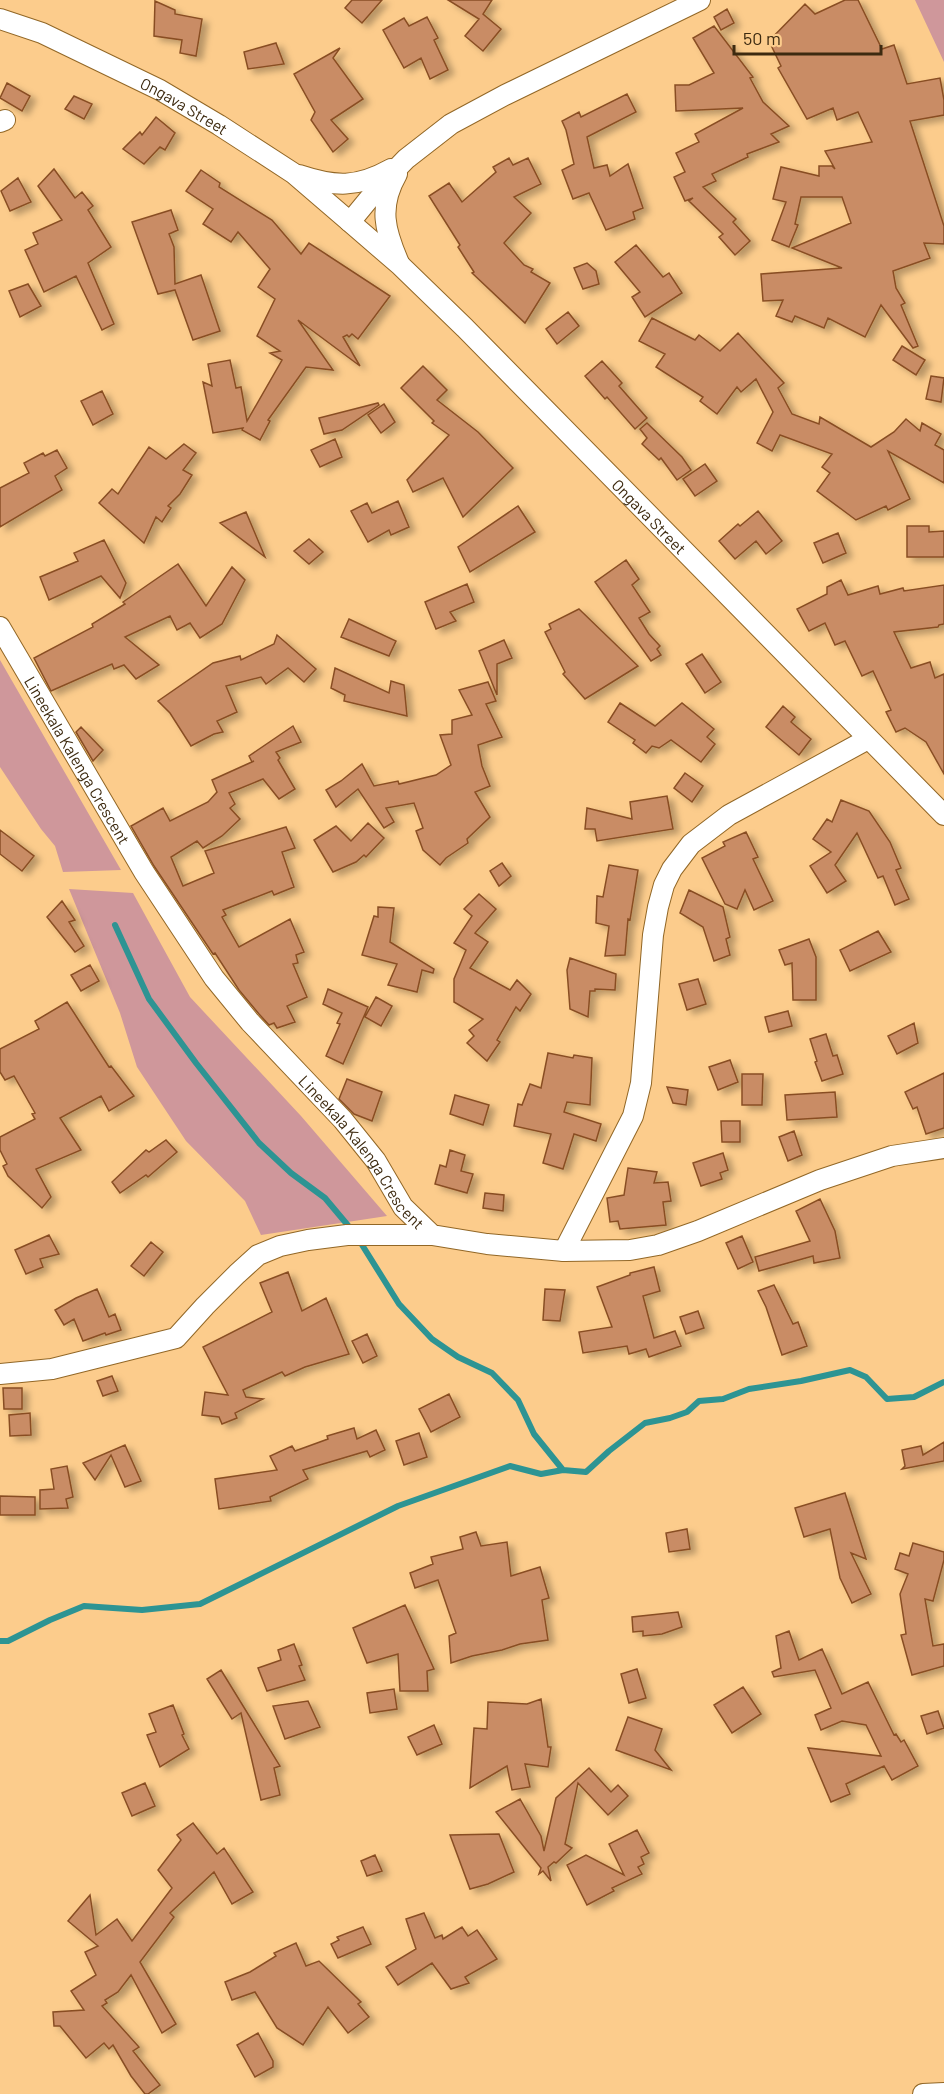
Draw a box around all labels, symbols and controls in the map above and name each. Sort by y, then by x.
scale bar [734,18,881,56]
text: 50 m [743,27,781,49]
street label: Ongava Street [138,73,232,138]
street label: Ongava Street [609,474,691,557]
street label: Lineekala Kalenga Crescent [21,672,135,847]
street label: Lineekala Kalenga Crescent [296,1071,429,1232]

